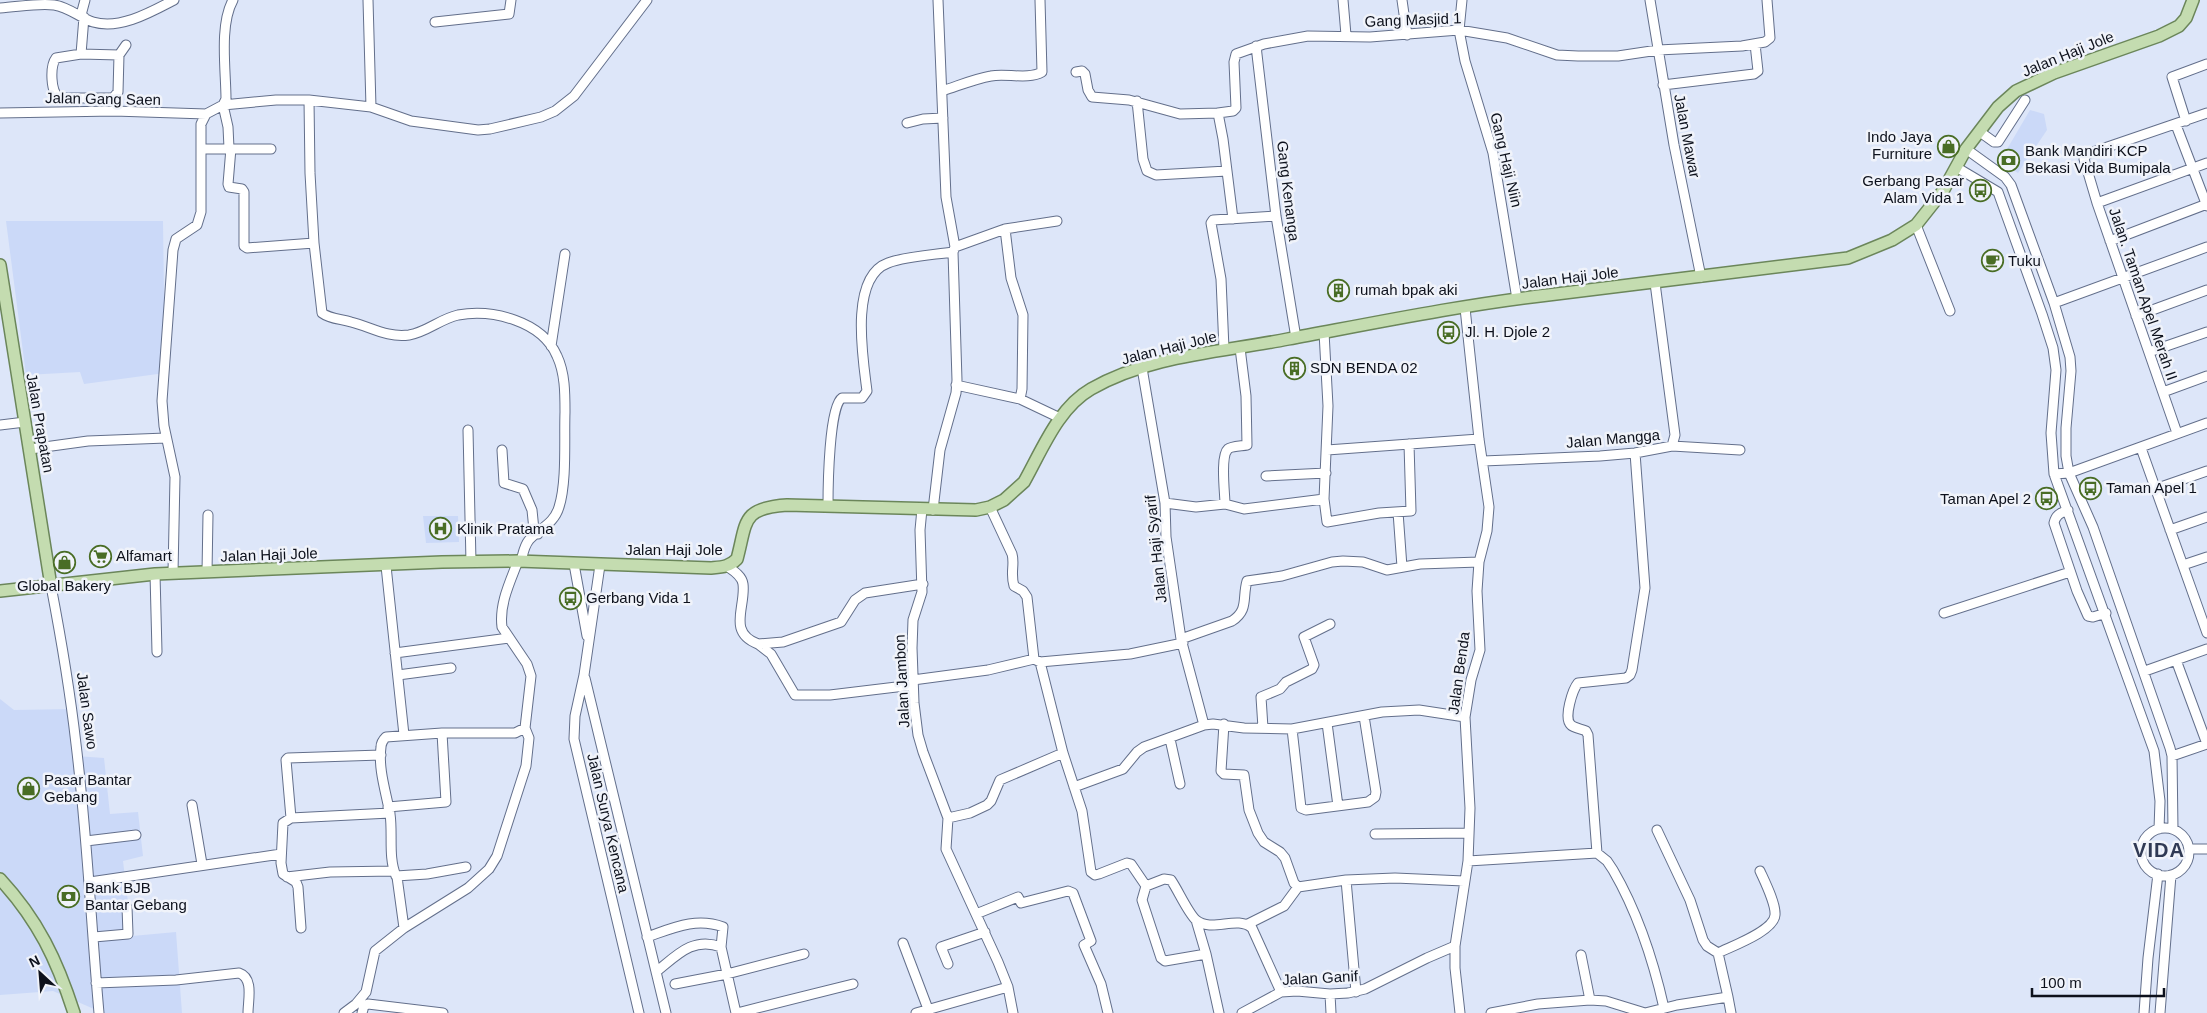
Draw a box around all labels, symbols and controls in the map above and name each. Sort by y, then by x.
street label: Gang Masjid 1 [1364,9,1462,30]
street label: Jalan Haji Jole [2019,27,2116,80]
street label: Jalan Gang Saen [45,89,161,108]
street label: Jalan Mawar [1671,93,1704,179]
street label: Gang Haji Niin [1487,111,1526,209]
place label: Indo Jaya Furniture [1867,128,1933,162]
shop icon: Indo Jaya Furniture [1936,134,1960,158]
street label: Gang Kenanga [1274,140,1303,243]
place label: Bank Mandiri KCP Bekasi Vida Bumipala [2025,142,2171,176]
bank icon: Bank Mandiri KCP Bekasi Vida Bumipala [1997,148,2021,172]
place label: Gerbang Pasar Alam Vida 1 [1862,172,1964,206]
bus stop icon: Gerbang Pasar Alam Vida 1 [1968,178,1992,202]
street label: Jalan. Taman Apel Merah II [2106,205,2181,382]
cafe icon: Tuku [1980,249,2004,273]
place label: Tuku [2008,252,2041,269]
street label: Jalan Haji Jole [1520,263,1619,292]
building icon: rumah bpak aki [1327,278,1351,302]
place label: rumah bpak aki [1355,281,1458,298]
bus stop icon: Jl. H. Djole 2 [1437,320,1461,344]
place label: Jl. H. Djole 2 [1465,323,1550,340]
street label: Jalan Haji Jole [1119,327,1218,368]
building icon: SDN BENDA 02 [1282,356,1306,380]
place label: SDN BENDA 02 [1310,359,1418,376]
street label: Jalan Prapatan [23,372,58,474]
street label: Jalan Mangga [1565,426,1661,451]
bus stop icon: Taman Apel 1 [2078,476,2102,500]
place label: Taman Apel 1 [2106,479,2197,496]
bus stop icon: Taman Apel 2 [2035,487,2059,511]
place label: Taman Apel 2 [1940,490,2031,507]
street label: Jalan Haji Syarif [1141,493,1170,604]
hospital icon: Klinik Pratama [429,517,453,541]
place label: Klinik Pratama [457,520,554,537]
street label: Jalan Haji Jole [625,541,723,558]
supermarket icon: Alfamart [88,544,112,568]
street label: Jalan Haji Jole [220,544,318,565]
place label: Alfamart [116,547,173,564]
shop icon: Global Bakery [52,551,76,575]
place label: Global Bakery [17,577,112,594]
bus stop icon: Gerbang Vida 1 [558,586,582,610]
place label: Gerbang Vida 1 [586,589,691,606]
street label: Jalan Benda [1444,630,1473,715]
street label: Jalan Jambon [891,634,912,728]
street label: Jalan Sawo [74,671,101,751]
street label: Jalan Surya Kencana [584,751,633,895]
place label: Pasar Bantar Gebang [44,771,132,805]
shop icon: Pasar Bantar Gebang [16,777,40,801]
district label: VIDA [2133,839,2185,861]
place label: Bank BJB Bantar Gebang [85,879,187,913]
bank icon: Bank BJB Bantar Gebang [57,885,81,909]
north arrow [15,948,65,998]
text: N [26,952,42,971]
scale bar [2032,966,2164,998]
street label: Jalan Ganif [1282,967,1359,988]
text: 100 m [2040,974,2082,991]

